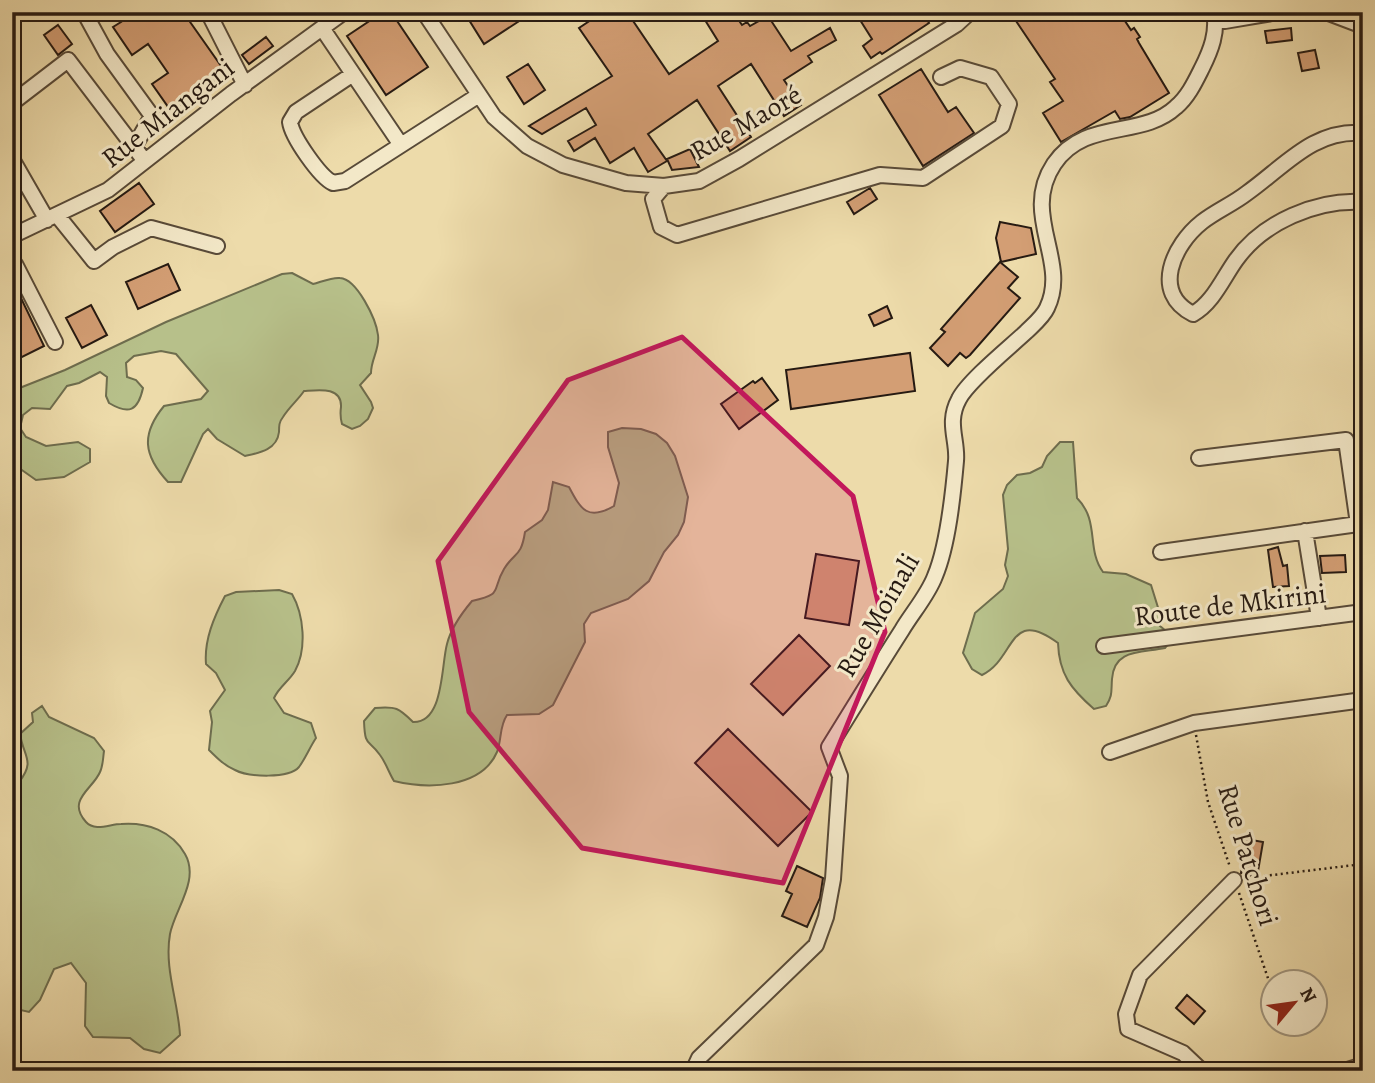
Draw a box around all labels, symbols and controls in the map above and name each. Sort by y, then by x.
street label: Rue Miangani [94,49,242,177]
street label: Rue Maoré [683,76,809,170]
street label: Rue Moinali [827,546,929,684]
street label: Route de Mkirini [1132,574,1328,636]
street label: Rue Patchori [1208,780,1288,930]
north arrow [1260,968,1330,1038]
text: N [1293,983,1323,1008]

